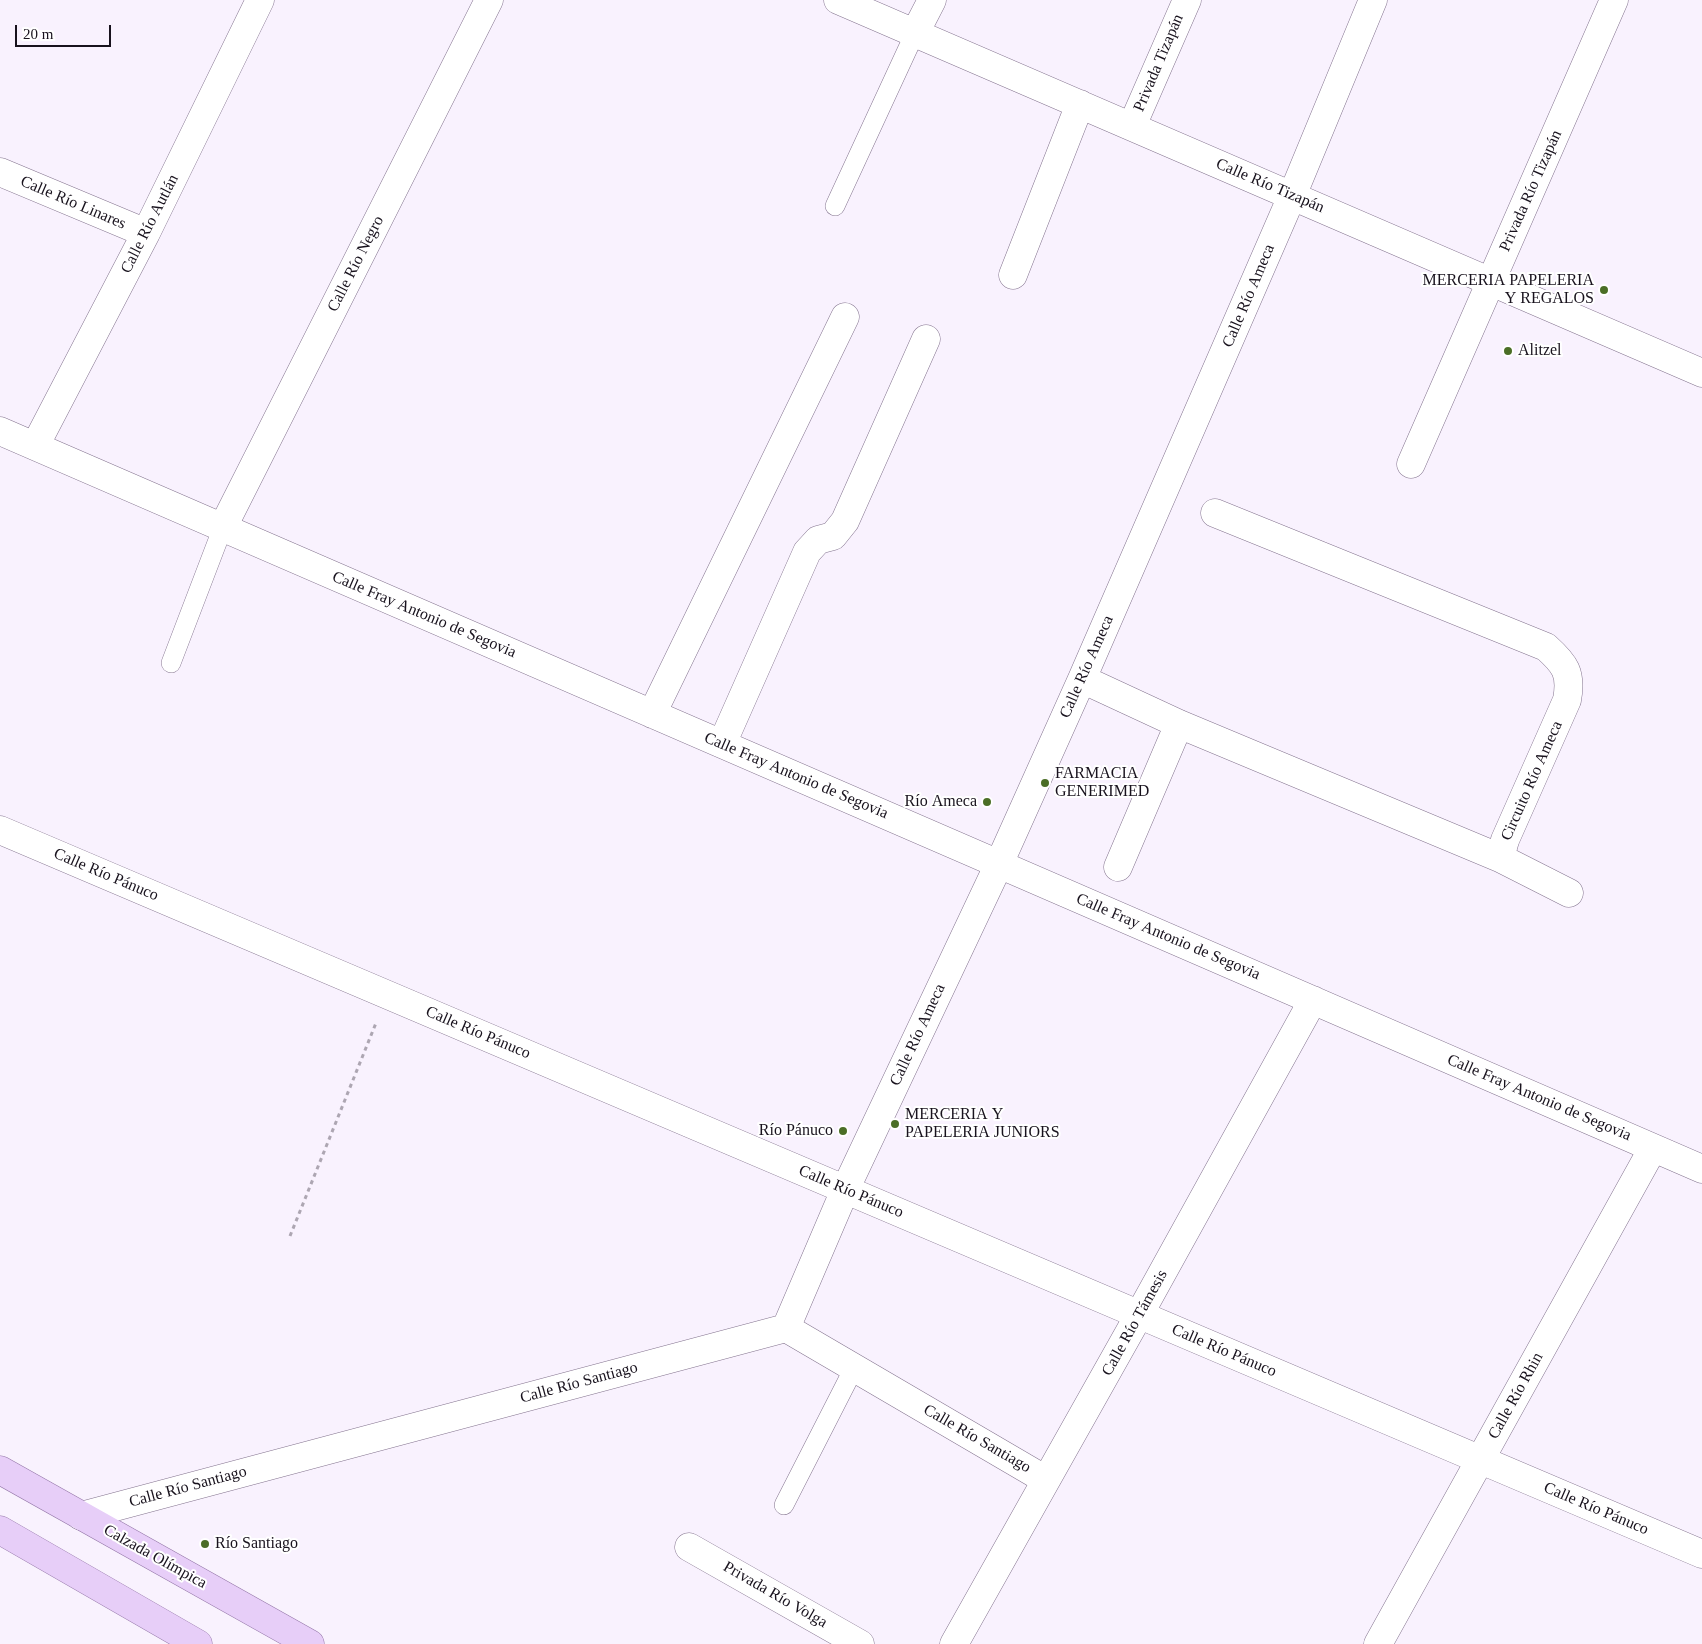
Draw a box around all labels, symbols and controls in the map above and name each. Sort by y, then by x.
street label: Privada Tizapán [1130,11,1188,115]
scale bar [18,15,114,47]
text: 20 m [23,26,53,42]
street label: Privada Río Tizapán [1496,127,1566,255]
street label: Calle Río Tizapán [1213,155,1327,217]
street label: Calle Río Autlán [117,171,183,277]
street label: Calle Río Linares [17,172,129,234]
street label: Calle Río Negro [324,213,388,315]
street label: Calle Río Ameca [1219,242,1279,350]
place label: MERCERIA PAPELERIA Y REGALOS [1423,271,1594,309]
marker: MERCERIA PAPELERIA Y REGALOS [1598,284,1610,296]
place label: Alitzel [1518,341,1562,361]
marker: Alitzel [1502,345,1514,357]
street label: Calle Fray Antonio de Segovia [329,567,519,663]
street label: Calle Río Ameca [1056,613,1118,721]
street label: Circuito Río Ameca [1497,718,1567,844]
street label: Calle Fray Antonio de Segovia [701,728,891,824]
place label: FARMACIA GENERIMED [1055,764,1149,802]
marker: FARMACIA GENERIMED [1039,777,1051,789]
place label: Río Ameca [905,792,977,812]
marker: Río Ameca [981,796,993,808]
street label: Calle Río Pánuco [51,844,161,906]
street label: Calle Fray Antonio de Segovia [1073,889,1263,985]
street label: Calle Río Ameca [886,981,950,1089]
street label: Calle Río Pánuco [423,1002,533,1064]
street label: Calle Fray Antonio de Segovia [1444,1050,1634,1146]
place label: MERCERIA Y PAPELERIA JUNIORS [905,1105,1060,1143]
marker: MERCERIA Y PAPELERIA JUNIORS [889,1118,901,1130]
place label: Río Pánuco [759,1121,833,1141]
marker: Río Pánuco [837,1125,849,1137]
street label: Calle Río Pánuco [796,1161,906,1223]
street label: Calle Río Támesis [1098,1267,1172,1379]
street label: Calle Río Pánuco [1169,1320,1279,1382]
street label: Calle Río Rhin [1484,1349,1548,1443]
street label: Calle Río Santiago [518,1358,640,1408]
street label: Calle Río Santiago [920,1400,1034,1478]
street label: Calle Río Santiago [127,1462,249,1512]
street label: Calle Río Pánuco [1541,1478,1651,1540]
street label: Calzada Olímpica [100,1521,210,1593]
place label: Río Santiago [215,1534,298,1554]
marker: Río Santiago [199,1538,211,1550]
street label: Privada Río Volga [720,1557,830,1633]

